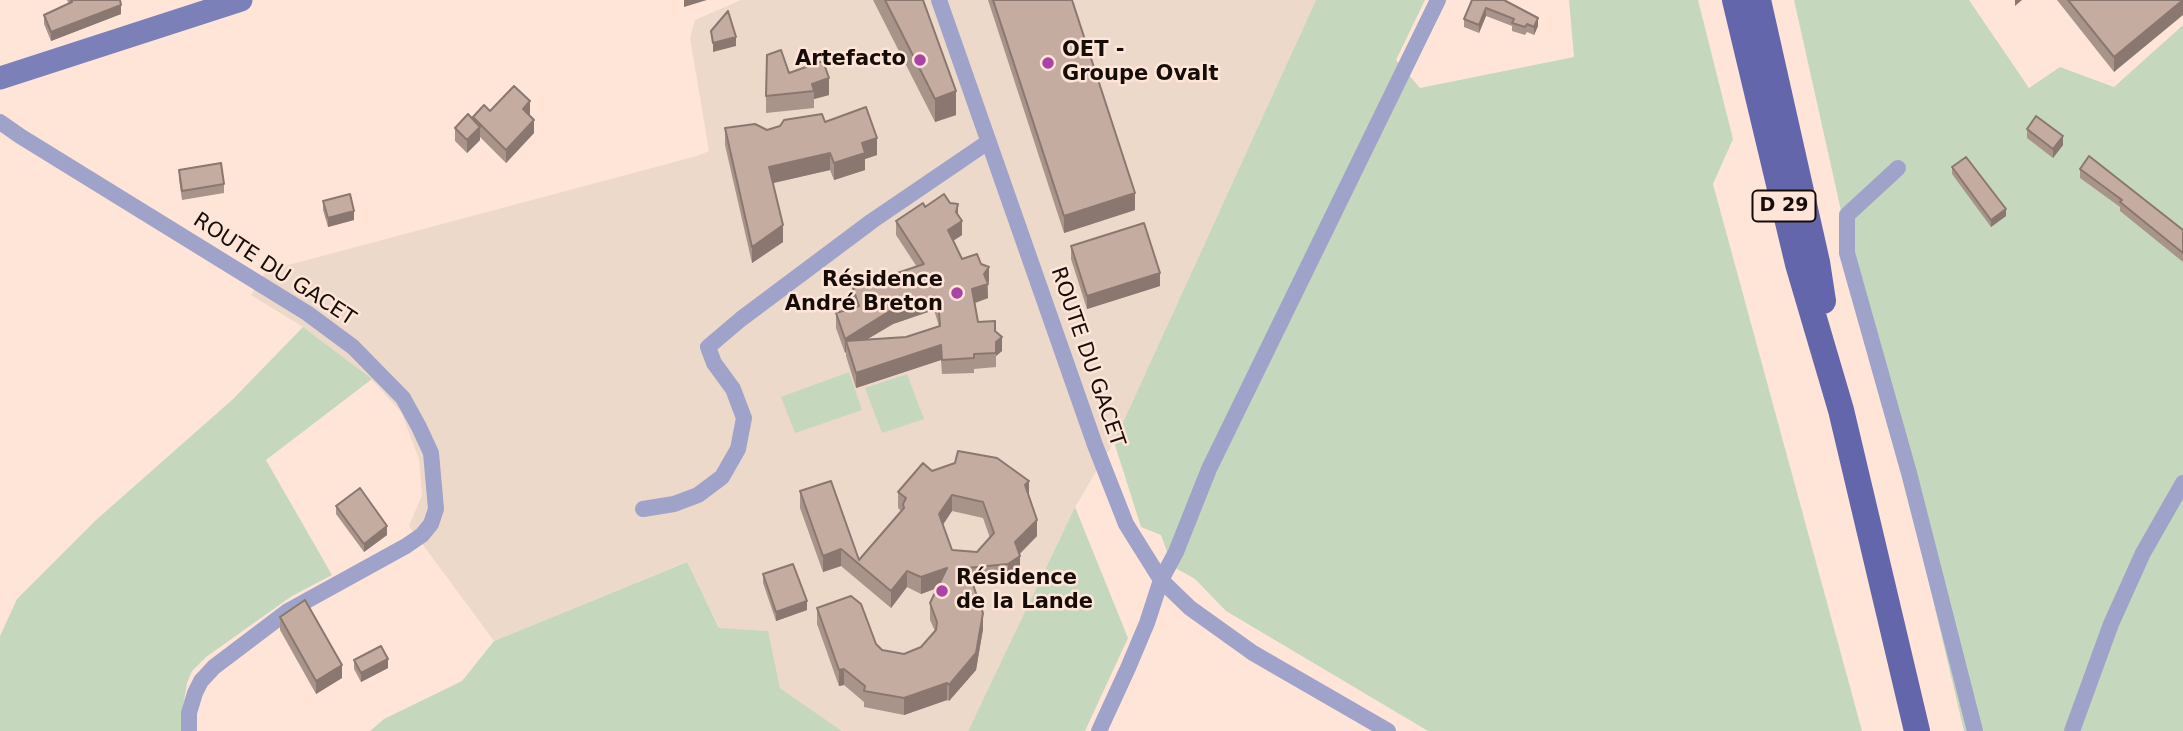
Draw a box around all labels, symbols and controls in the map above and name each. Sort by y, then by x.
place label: OET - Groupe Ovalt [1062,38,1219,88]
place label: Artefacto [795,47,906,73]
marker: Artefacto [912,52,928,68]
marker: OET - Groupe Ovalt [1040,55,1056,71]
road number: D 29 [1752,190,1816,222]
street label: ROUTE DU GACET [188,208,360,332]
street label: ROUTE DU GACET [1044,264,1130,450]
place label: Résidence André Breton [785,268,943,318]
marker: Résidence André Breton [949,285,965,301]
place label: Résidence de la Lande [956,566,1093,616]
marker: Résidence de la Lande [934,583,950,599]

